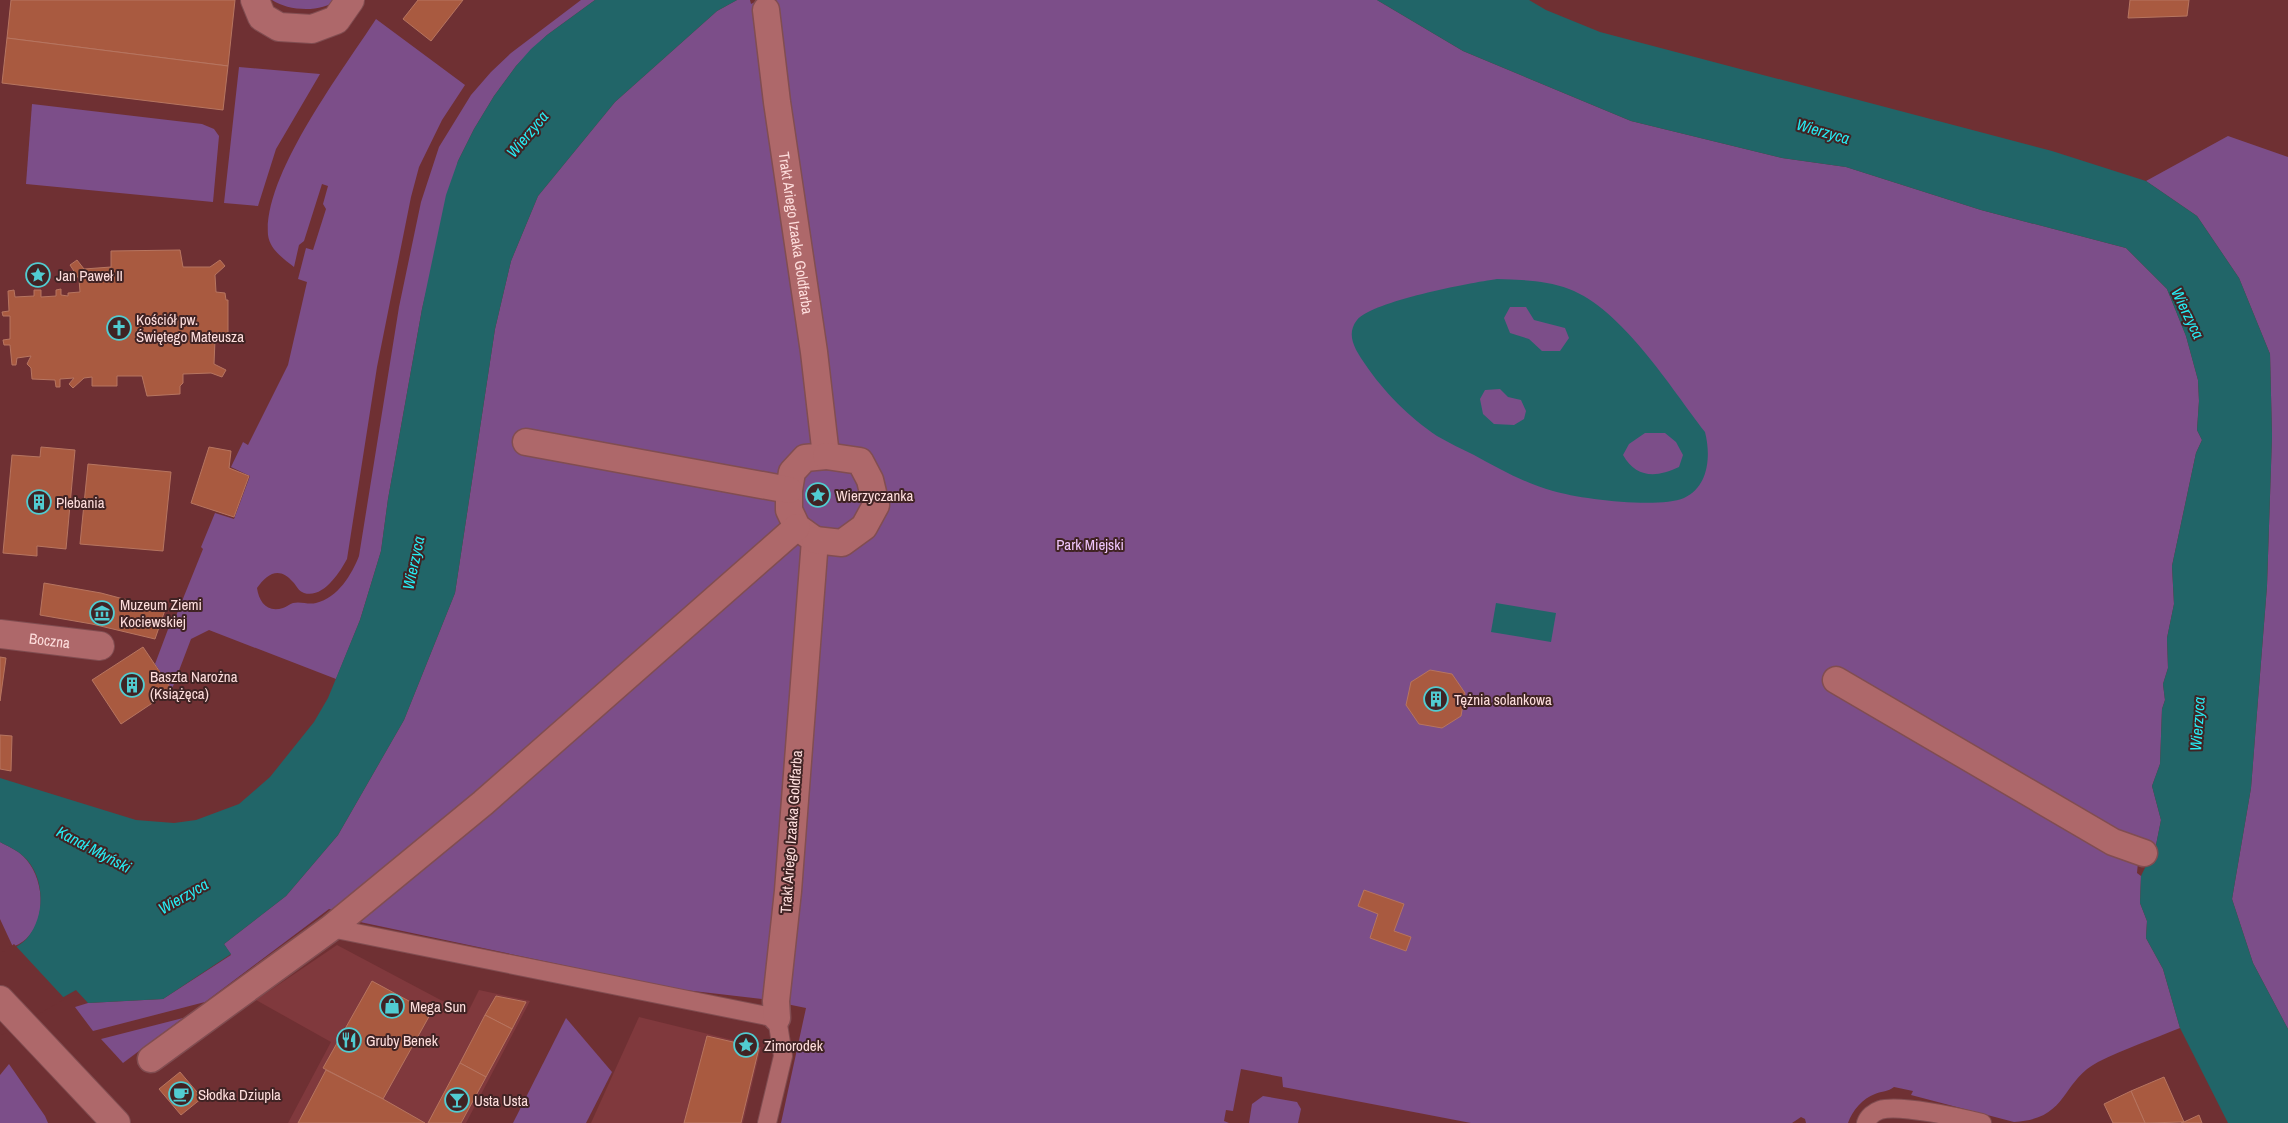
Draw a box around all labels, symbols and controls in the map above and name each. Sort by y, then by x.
water label: Wierzyca [501,106,553,162]
water label: Wierzyca [1794,113,1852,149]
street label: Trakt Ariego Izaaka Goldfarba [774,150,819,316]
place icon: Jan Paweł II [25,262,51,288]
place label: Jan Paweł II [56,265,123,286]
water label: Wierzyca [2166,284,2210,342]
place label: Kościół pw. Świętego Mateusza [136,309,244,347]
church icon: Kościół pw. Świętego Mateusza [106,315,132,341]
place icon: Wierzyczanka [805,482,831,508]
place label: Wierzyczanka [836,485,913,506]
building icon: Plebania [26,489,52,515]
place label: Plebania [56,492,105,513]
water label: Wierzyca [397,534,429,592]
park label: Park Miejski [1056,534,1124,555]
place label: Muzeum Ziemi Kociewskiej [120,594,202,632]
museum icon: Muzeum Ziemi Kociewskiej [89,600,115,626]
street label: Boczna [28,627,71,653]
place label: Baszta Narożna (Książęca) [150,666,238,704]
building icon: Baszta Narożna (Książęca) [119,672,145,698]
building icon: Tężnia solankowa [1423,686,1449,712]
place label: Tężnia solankowa [1454,689,1552,710]
water label: Wierzyca [2184,696,2210,752]
street label: Trakt Ariego Izaaka Goldfarba [775,749,807,914]
water label: Kanał Młyński [53,820,136,878]
water label: Wierzyca [154,873,212,919]
shop icon: Mega Sun [379,993,405,1019]
place label: Mega Sun [410,996,466,1017]
restaurant icon: Gruby Benek [336,1027,362,1053]
place label: Gruby Benek [366,1030,439,1051]
place icon: Zimorodek [733,1032,759,1058]
place label: Zimorodek [764,1035,824,1056]
cafe icon: Słodka Dziupla [168,1081,194,1107]
place label: Słodka Dziupla [198,1084,281,1105]
bar icon: Usta Usta [444,1087,470,1113]
place label: Usta Usta [474,1090,528,1111]

